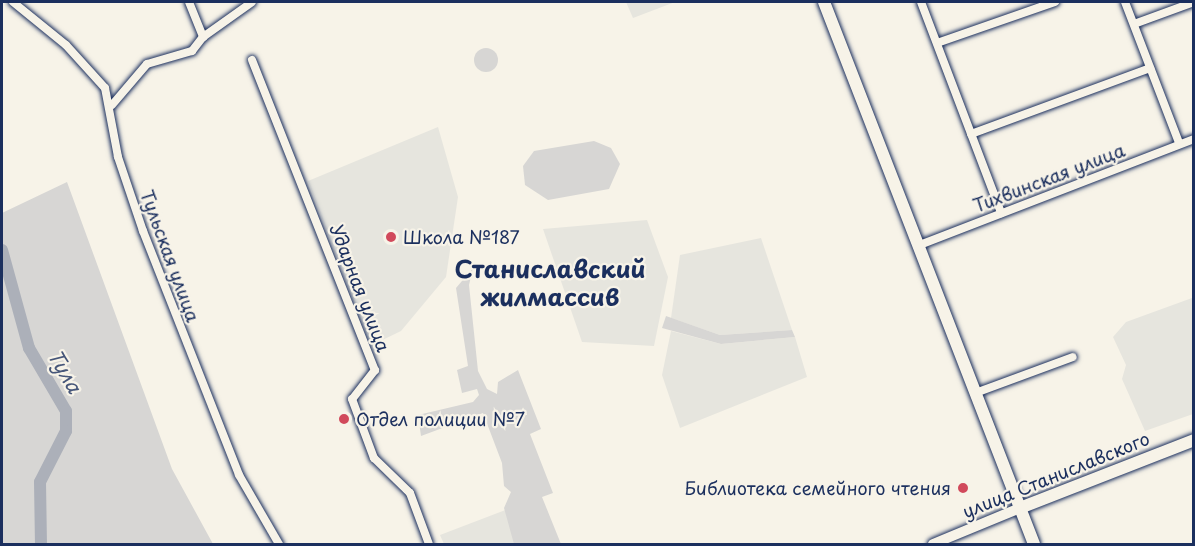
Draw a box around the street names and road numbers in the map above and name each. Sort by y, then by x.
street label: Тихвинская улица [970,139,1128,217]
street label: Тульская улица [136,186,204,326]
street label: Ударная улица [326,221,394,355]
street label: улица Станиславского [959,427,1153,523]

